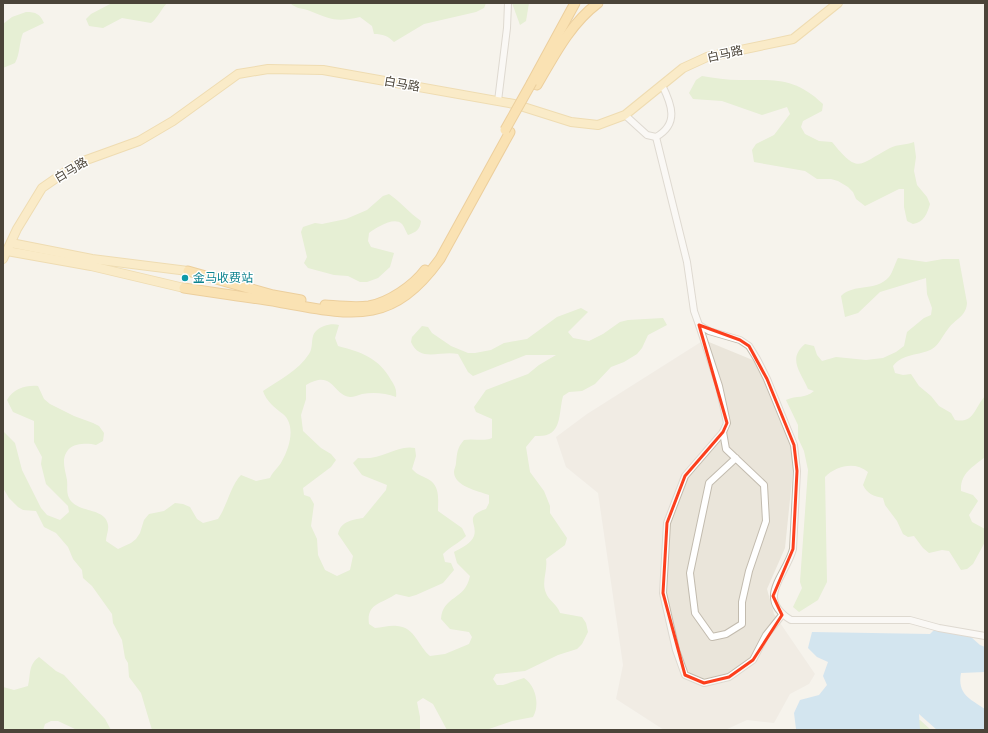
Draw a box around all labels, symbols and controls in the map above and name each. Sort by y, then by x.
street label: 白马路 [705,41,745,67]
street label: 白马路 [383,72,421,96]
street label: 白马路 [51,153,91,187]
place label: 金马收费站 [193,269,253,287]
marker: 金马收费站 [180,273,190,283]

